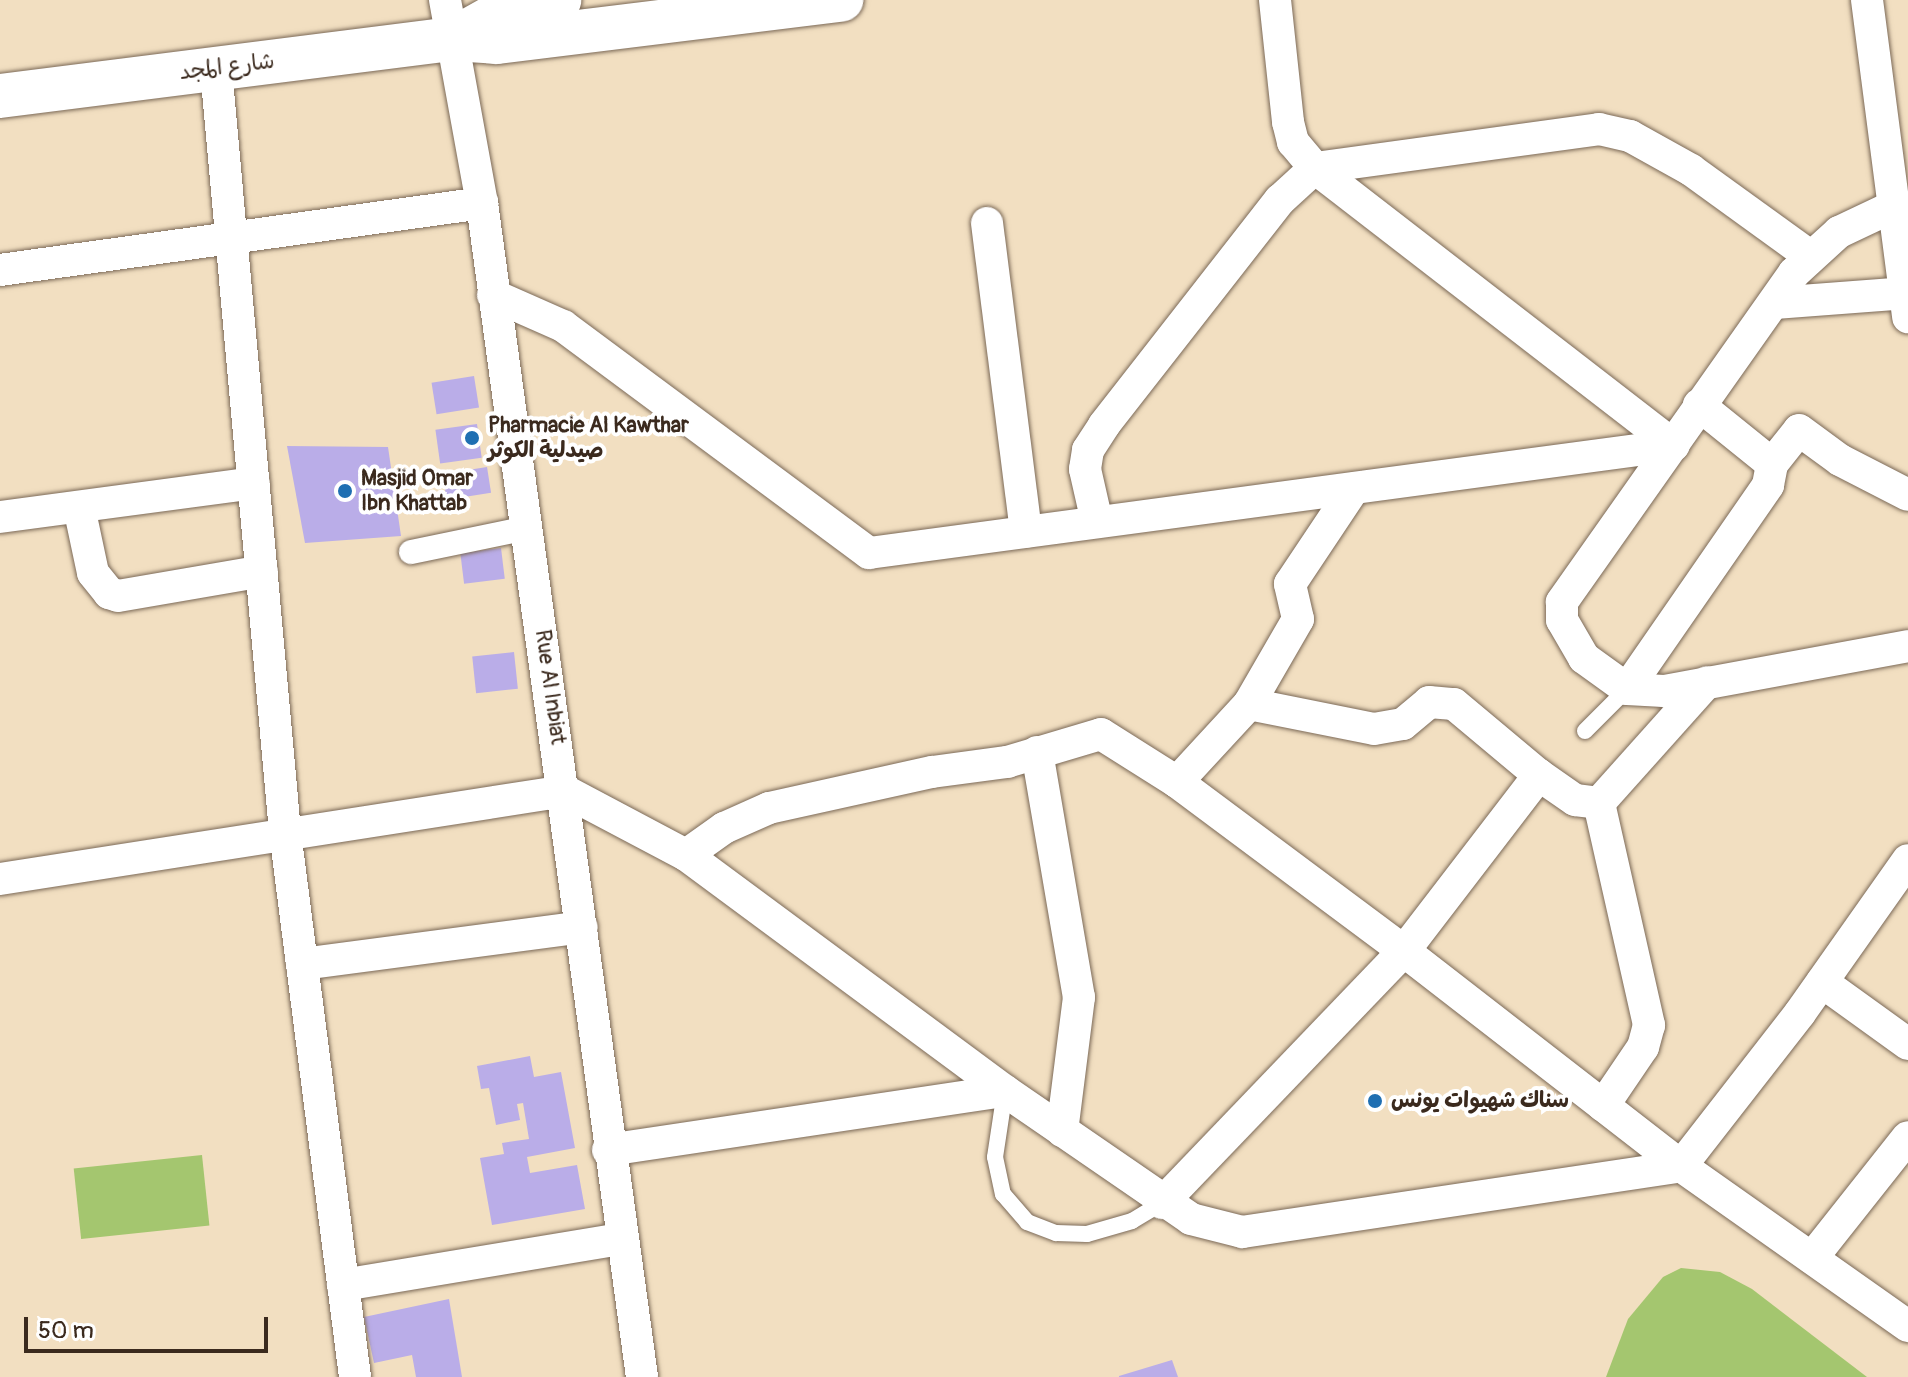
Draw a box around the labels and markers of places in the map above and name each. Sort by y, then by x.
place label: Pharmacie Al Kawthar صيدلية الكوثر [488,412,689,464]
marker: Pharmacie Al Kawthar صيدلية الكوثر [463,429,481,447]
place label: Masjid Omar Ibn Khattab [361,465,473,516]
marker: Masjid Omar Ibn Khattab [336,482,354,500]
place label: سناك شهيوات يونس [1391,1088,1569,1114]
marker: سناك شهيوات يونس [1366,1092,1384,1110]

